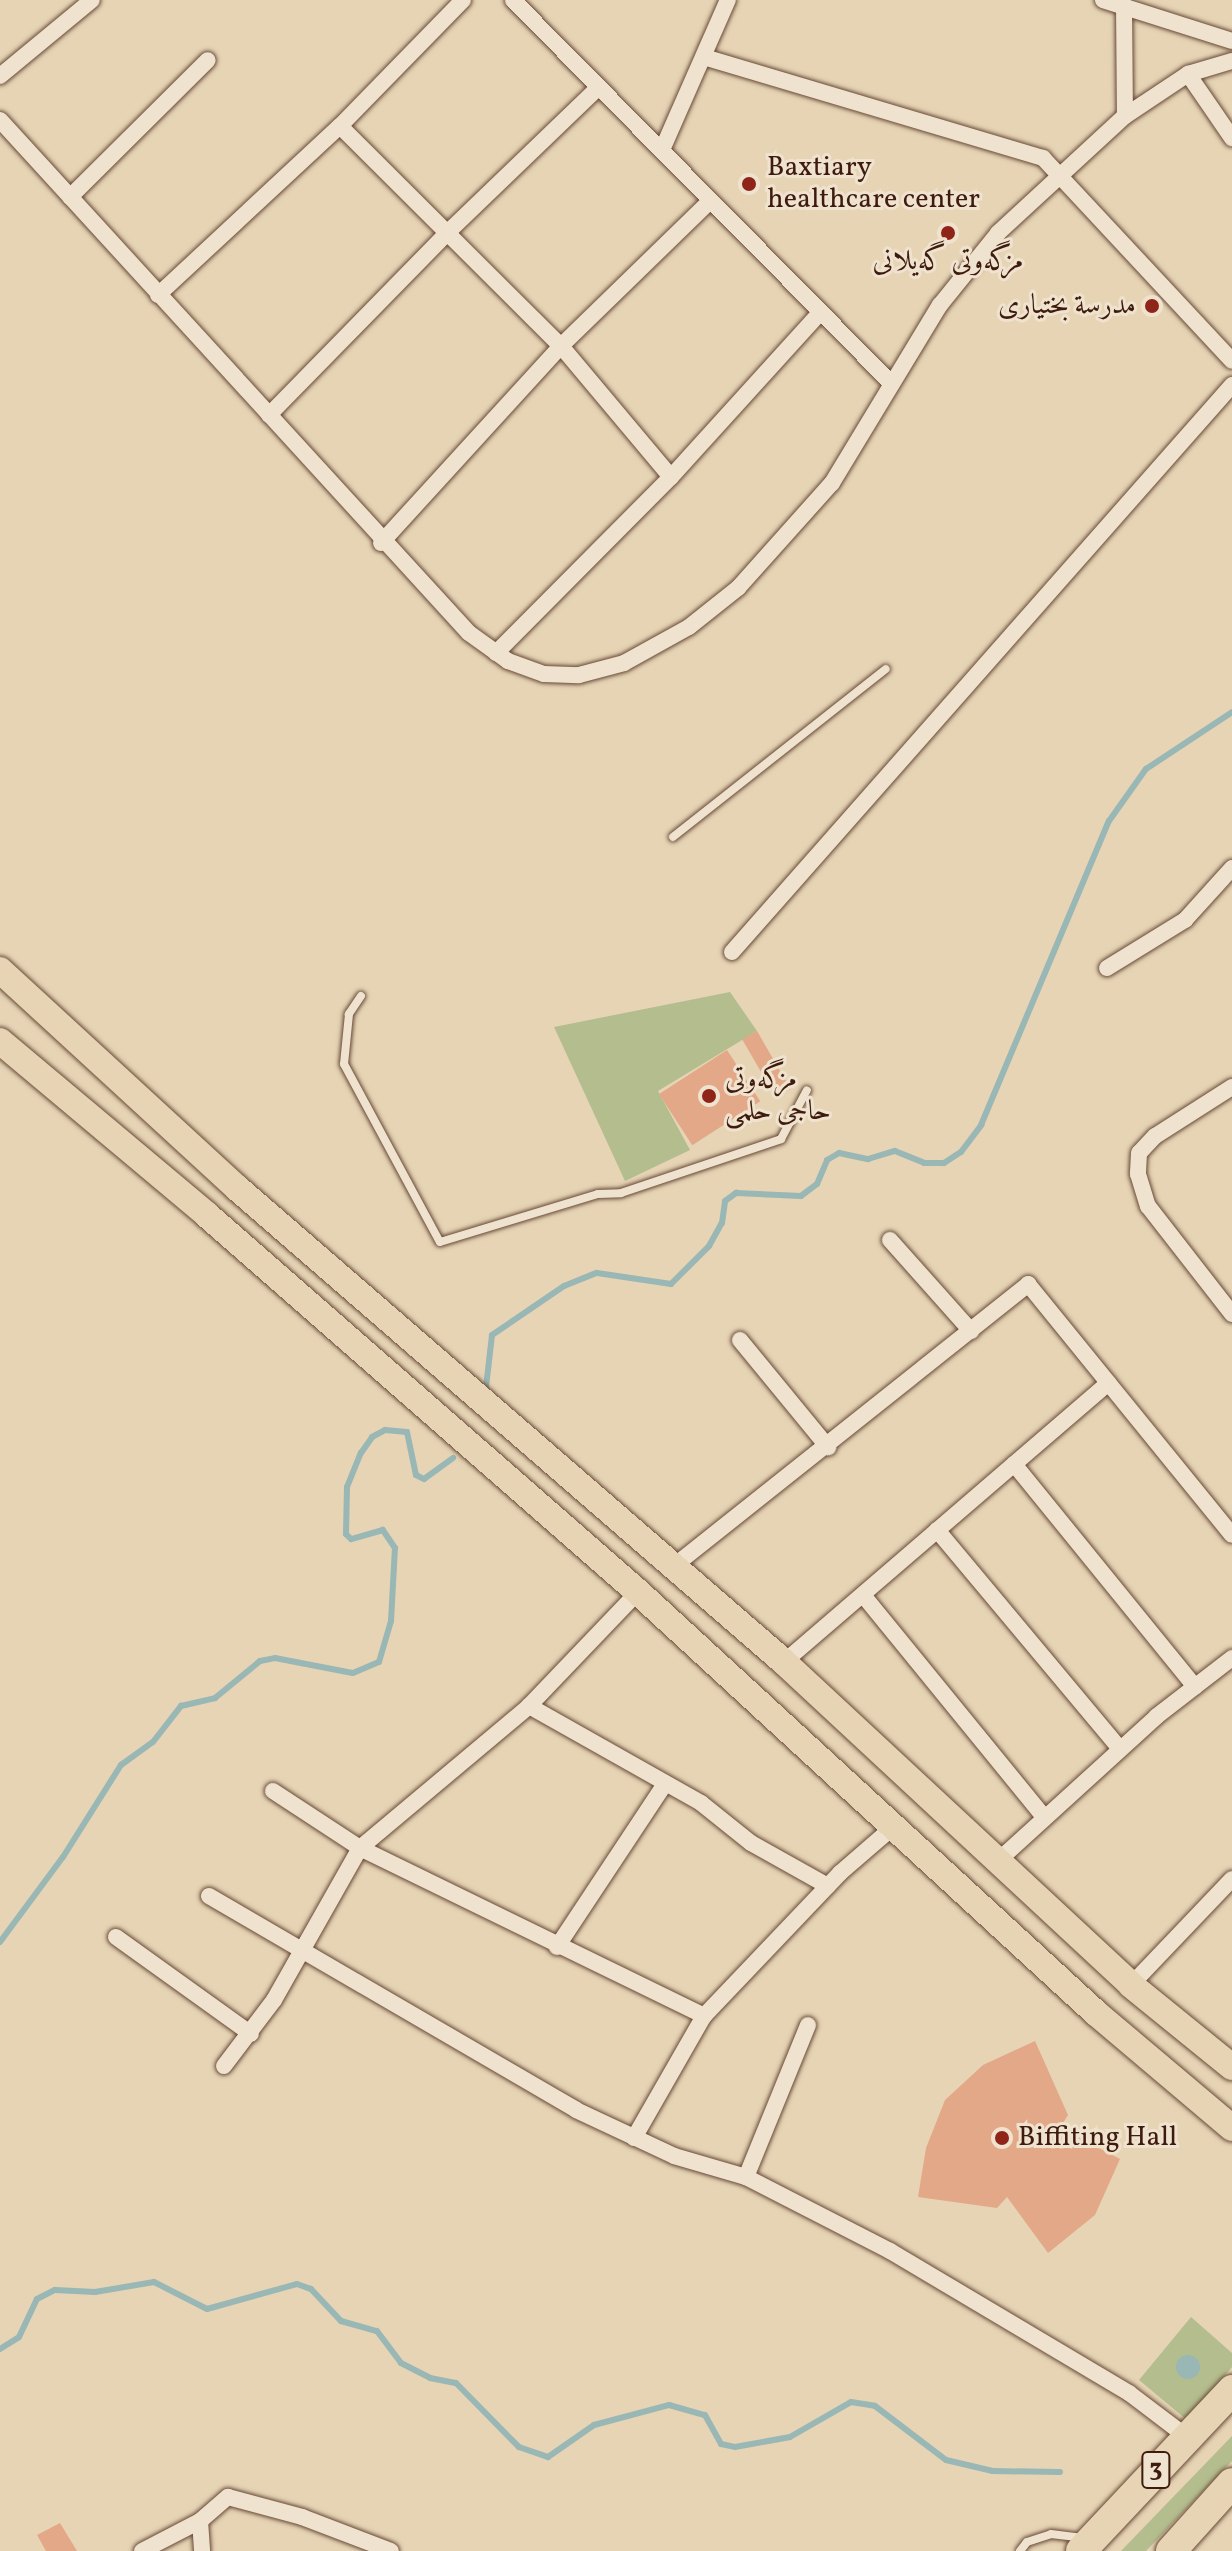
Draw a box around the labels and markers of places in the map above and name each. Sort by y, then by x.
place label: Baxtiary healthcare center [767,151,980,217]
marker: Baxtiary healthcare center [738,173,760,195]
marker: مزگەوتی گەیلانی [939,224,957,242]
place label: مزگەوتی گەیلانی [872,245,1024,279]
place label: مدرسة بختيارى [998,289,1136,323]
marker: مدرسة بختيارى [1143,297,1161,315]
place label: مزگەوتی حاجی حلمی [725,1063,831,1129]
marker: مزگەوتی حاجی حلمی [700,1087,718,1105]
place label: Biffiting Hall [1018,2121,1177,2155]
marker: Biffiting Hall [993,2129,1011,2147]

